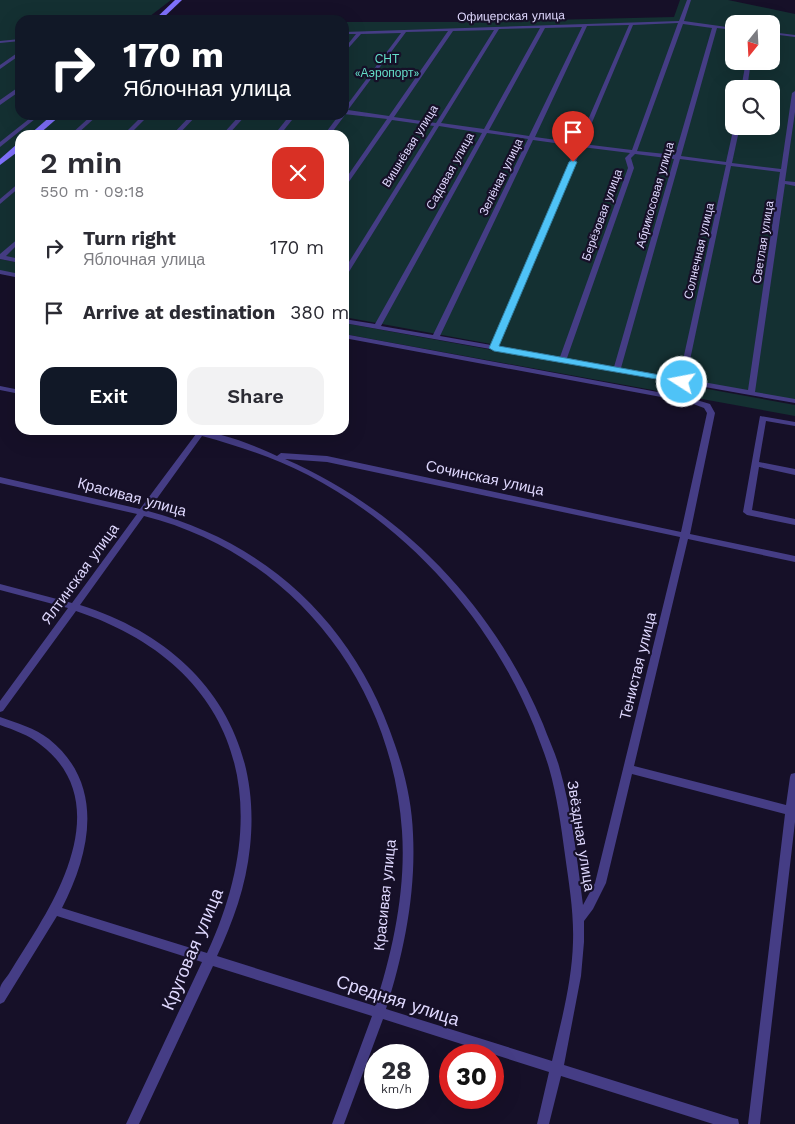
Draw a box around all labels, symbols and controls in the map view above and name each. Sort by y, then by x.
street label: Офицерская улица [457,8,565,24]
north arrow [725,15,780,70]
map controls [725,15,780,135]
text: 170 m [123,34,224,76]
icon: right [40,35,105,100]
park label: СНТ «Аэропорт» [355,52,419,80]
text: Яблочная улица [123,76,291,101]
button: search [725,80,780,135]
street label: Вишнёвая улица [379,102,441,190]
pin [552,111,594,162]
icon: arrive [559,118,587,146]
street label: Садовая улица [423,130,477,212]
street label: Зелёная улица [476,136,526,218]
street label: Абрикосовая улица [633,140,677,250]
text: 2 min [40,145,122,180]
button: close [272,147,324,199]
street label: Берёзовая улица [579,167,625,263]
text: 550 m · 09:18 [40,182,144,201]
street label: Светлая улица [750,199,777,284]
street label: Солнечная улица [681,201,717,300]
text: Turn right [83,227,176,250]
icon: right [40,234,68,262]
text: 170 m [270,236,324,259]
text: Яблочная улица [83,250,205,269]
icon: arrive [40,299,68,327]
text: Arrive at destination [83,301,275,324]
text: 380 m [290,301,349,324]
position arrow [655,355,707,407]
button: Exit [40,367,177,425]
button: Share [187,367,324,425]
street label: Сочинская улица [424,457,546,499]
street label: Красивая улица [76,474,189,520]
street label: Ялтинская улица [37,520,123,628]
street label: Тенистая улица [616,610,660,722]
street label: Звёздная улица [563,779,599,893]
street label: Красивая улица [370,838,400,952]
street label: Круговая улица [157,884,227,1013]
street label: Средняя улица [334,970,463,1030]
speed limit sign: 30 [439,1044,504,1109]
text: 28 [381,1056,412,1085]
text: km/h [381,1082,412,1096]

